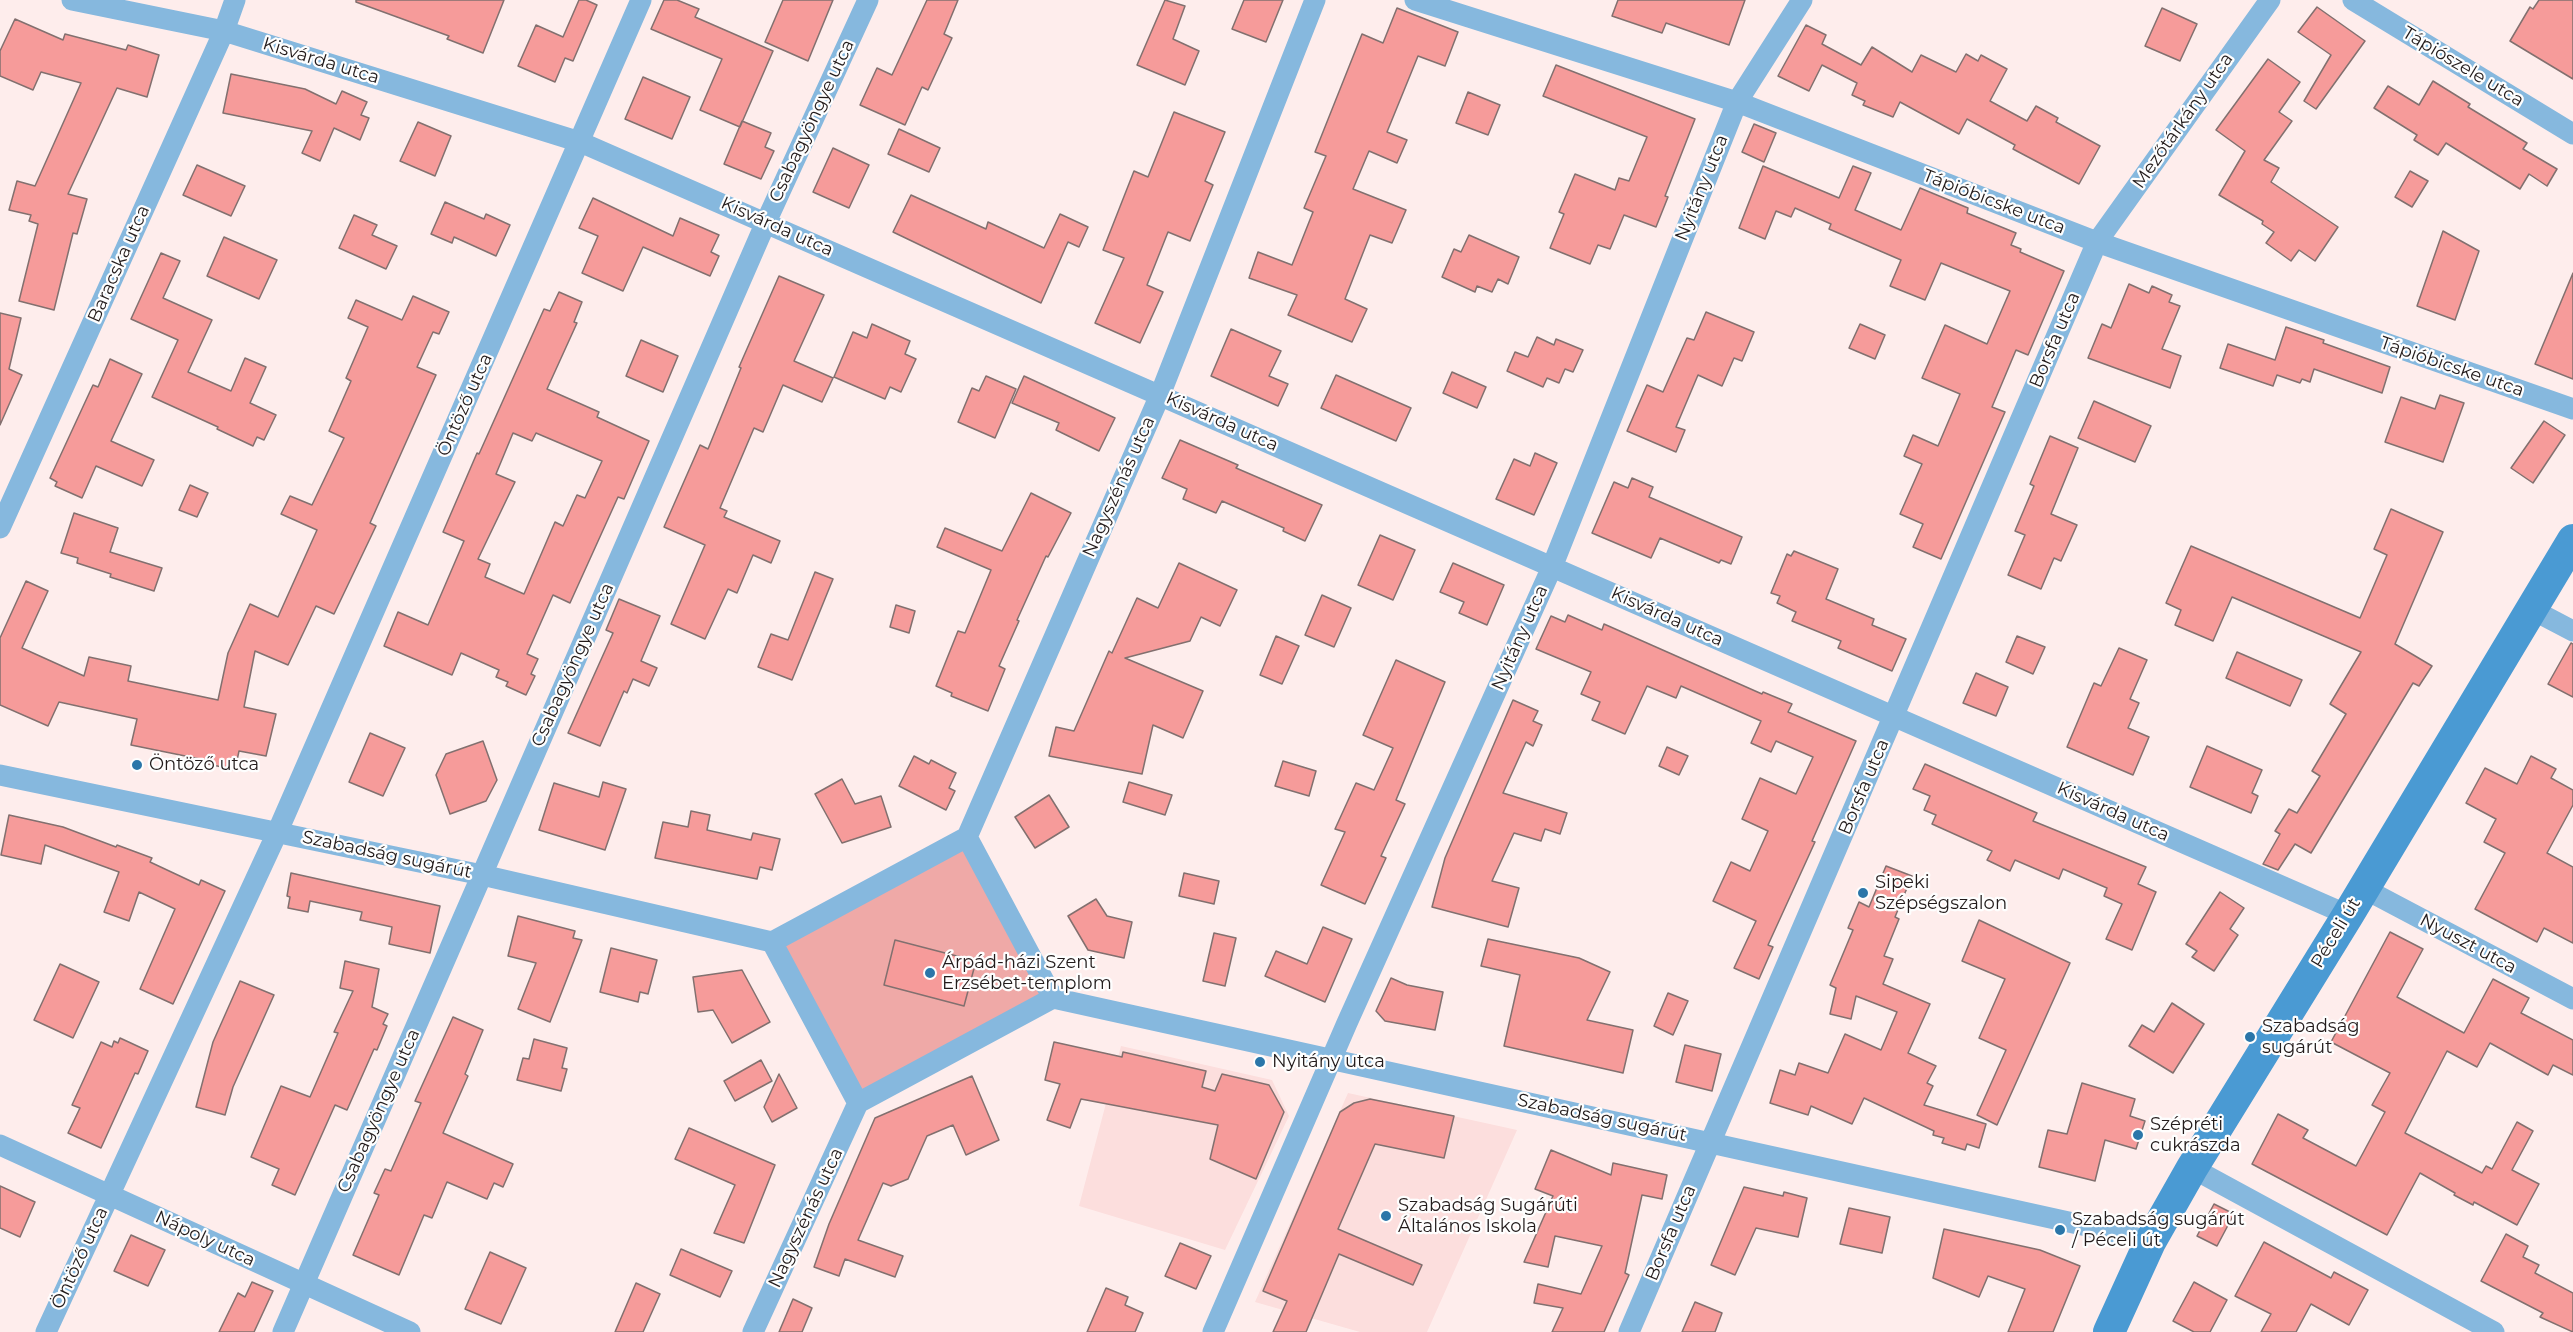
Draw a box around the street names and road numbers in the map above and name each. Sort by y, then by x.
street label: Tápiószele utca [2398,22,2528,112]
street label: Kisvárda utca [260,33,382,89]
street label: Csabagyöngye utca [765,36,859,206]
street label: Mezőtárkány utca [2128,49,2238,193]
street label: Nyitány utca [1671,132,1733,244]
street label: Tápióbicske utca [1920,165,2068,239]
street label: Kisvárda utca [718,193,836,261]
street label: Baracska utca [84,202,154,326]
street label: Borsfa utca [2025,289,2085,391]
street label: Tápióbicske utca [2377,332,2527,402]
street label: Öntöző utca [433,350,497,460]
street label: Kisvárda utca [1163,388,1281,456]
street label: Nagyszénás utca [1078,413,1160,561]
street label: Csabagyöngye utca [527,580,619,750]
street label: Nyitány utca [1487,582,1553,694]
street label: Kisvárda utca [1608,583,1726,651]
street label: Borsfa utca [1834,736,1894,838]
street label: Kisvárda utca [2054,778,2172,846]
street label: Szabadság sugárút [300,826,474,884]
street label: Péceli út [2307,894,2365,972]
street label: Nyuszt utca [2416,910,2520,978]
street label: Csabagyöngye utca [333,1026,425,1196]
street label: Szabadság sugárút [1515,1089,1689,1147]
street label: Nagyszénás utca [764,1145,848,1291]
street label: Borsfa utca [1641,1182,1701,1284]
street label: Öntöző utca [47,1203,113,1313]
street label: Nápoly utca [152,1206,258,1272]

